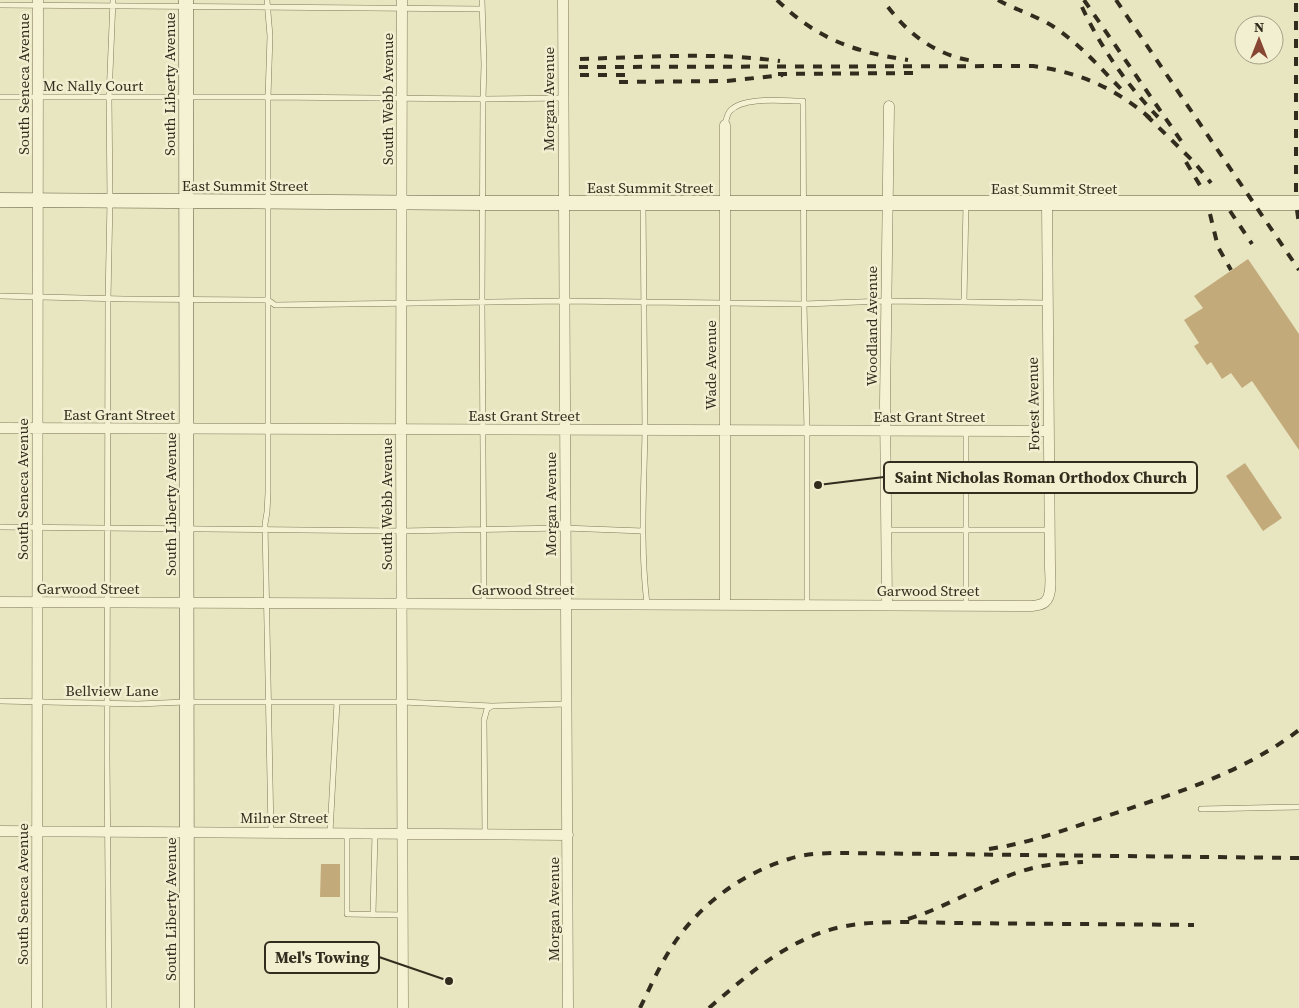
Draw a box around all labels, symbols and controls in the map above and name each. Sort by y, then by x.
street label: South Liberty Avenue [159,12,180,156]
street label: South Seneca Avenue [13,13,34,155]
north arrow [1234,15,1284,65]
text: N [1254,17,1264,37]
street label: South Webb Avenue [377,33,398,165]
street label: Morgan Avenue [538,46,559,151]
street label: Mc Nally Court [43,75,143,96]
street label: East Summit Street [182,175,308,196]
street label: East Summit Street [587,177,713,198]
street label: East Summit Street [991,178,1117,199]
street label: Woodland Avenue [861,265,882,386]
street label: Wade Avenue [700,320,721,410]
street label: Forest Avenue [1022,356,1044,451]
street label: East Grant Street [63,404,175,425]
street label: East Grant Street [468,405,580,426]
street label: East Grant Street [873,406,985,427]
street label: South Seneca Avenue [12,418,33,560]
street label: South Liberty Avenue [160,432,181,576]
street label: South Webb Avenue [376,438,397,570]
street label: Morgan Avenue [540,451,561,556]
callout: Saint Nicholas Roman Orthodox Church [884,462,1197,493]
text: Saint Nicholas Roman Orthodox Church [895,466,1187,488]
street label: Garwood Street [37,578,139,599]
street label: Garwood Street [472,579,574,600]
street label: Garwood Street [877,580,979,601]
street label: Bellview Lane [65,680,159,701]
street label: Milner Street [240,807,328,828]
street label: South Seneca Avenue [12,823,33,965]
street label: South Liberty Avenue [160,837,181,981]
street label: Morgan Avenue [543,856,564,961]
callout: Mel's Towing [265,942,379,973]
text: Mel's Towing [275,946,370,968]

